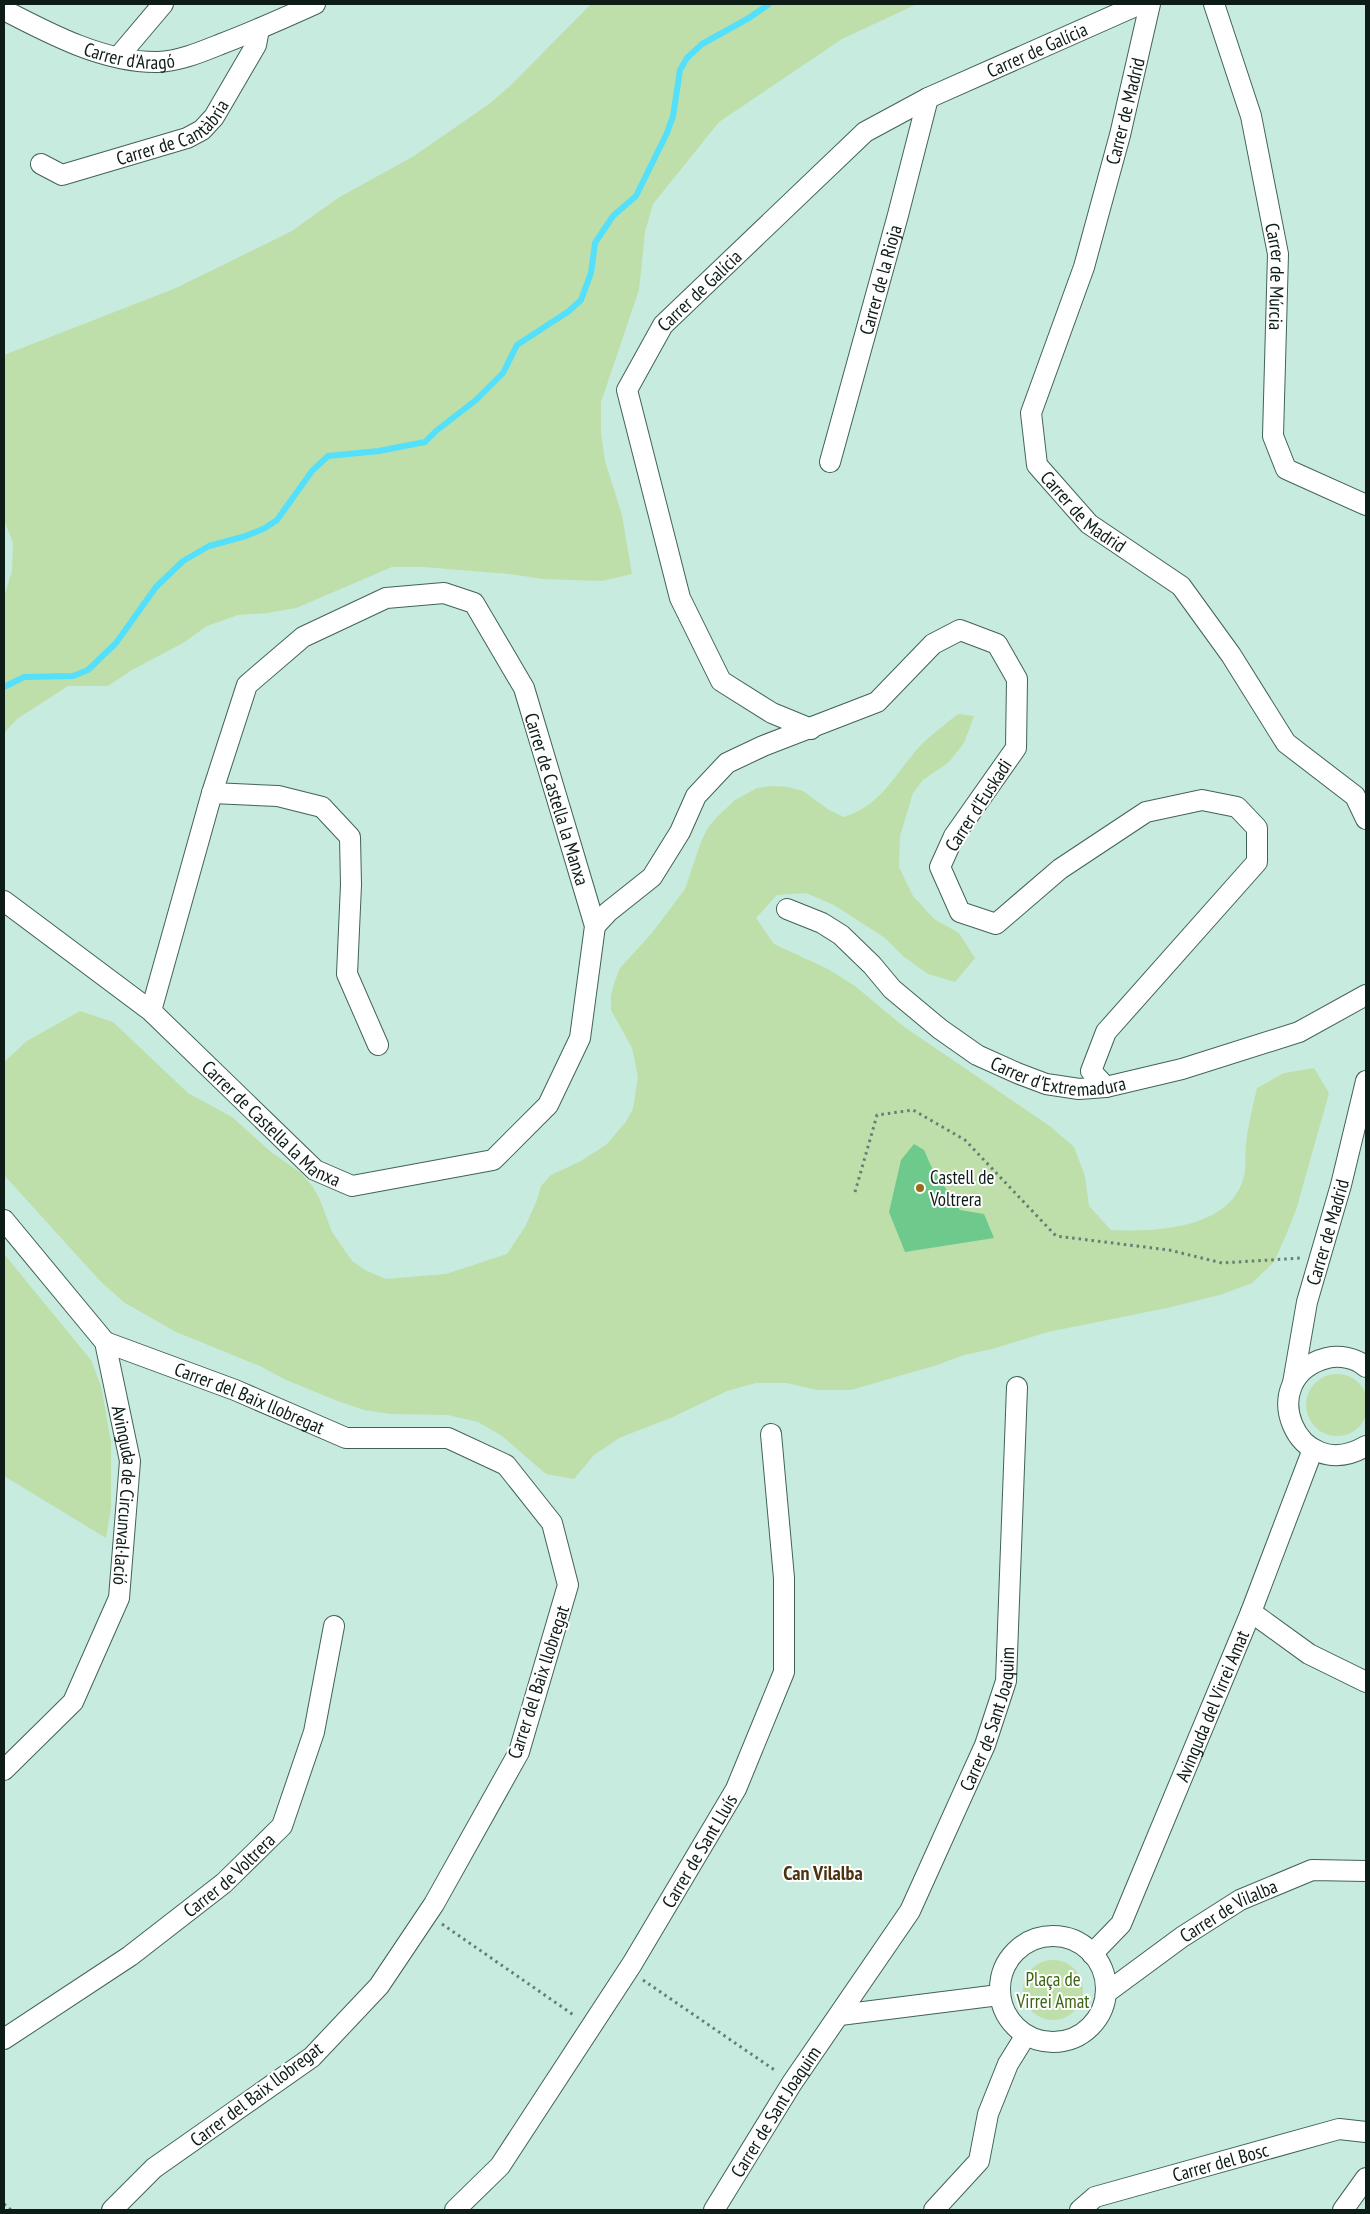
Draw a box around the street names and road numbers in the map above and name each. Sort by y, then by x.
street label: Carrer de Galícia [983,17,1091,83]
street label: Carrer d'Aragó [81,36,177,74]
street label: Carrer de Madrid [1100,55,1150,167]
street label: Carrer de Cantàbria [113,95,234,170]
street label: Carrer de Múrcia [1260,221,1290,331]
street label: Carrer de la Rioja [854,222,907,337]
street label: Carrer de Galícia [652,244,746,336]
street label: Carrer de Madrid [1036,466,1131,557]
street label: Carrer de Castella la Manxa [519,710,595,888]
street label: Carrer d'Euskadi [939,754,1017,856]
street label: Carrer d'Extremadura [987,1051,1128,1101]
street label: Carrer de Castella la Manxa [197,1055,344,1192]
street label: Carrer de Madrid [1301,1177,1354,1288]
street label: Carrer del Baix llobregat [171,1357,329,1440]
street label: Avinguda de Circunval·lació [107,1403,142,1586]
street label: Carrer del Baix llobregat [502,1602,574,1762]
street label: Avinguda del Virrei Amat [1170,1626,1254,1785]
street label: Carrer de Sant Joaquim [954,1646,1019,1795]
street label: Carrer de Sant Lluís [656,1789,742,1912]
street label: Carrer de Voltrera [178,1828,280,1922]
street label: Carrer de Vilalba [1175,1874,1281,1947]
street label: Carrer del Baix llobregat [185,2036,327,2152]
street label: Carrer de Sant Joaquim [725,2041,826,2182]
street label: Carrer del Bosc [1170,2137,1271,2187]

